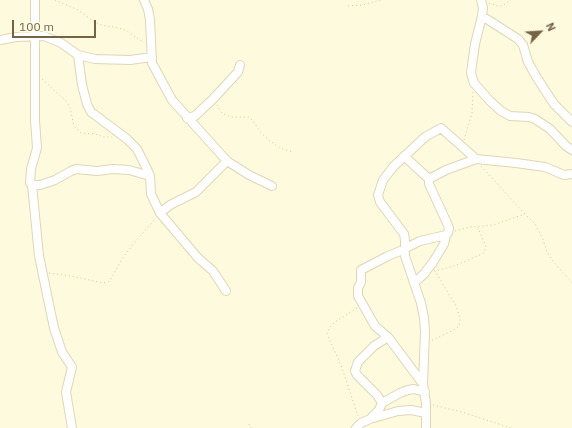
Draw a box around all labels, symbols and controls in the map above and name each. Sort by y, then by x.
scale bar [14,12,98,38]
north arrow [520,12,560,52]
text: 100 m [19,19,54,34]
text: N [543,20,559,33]

